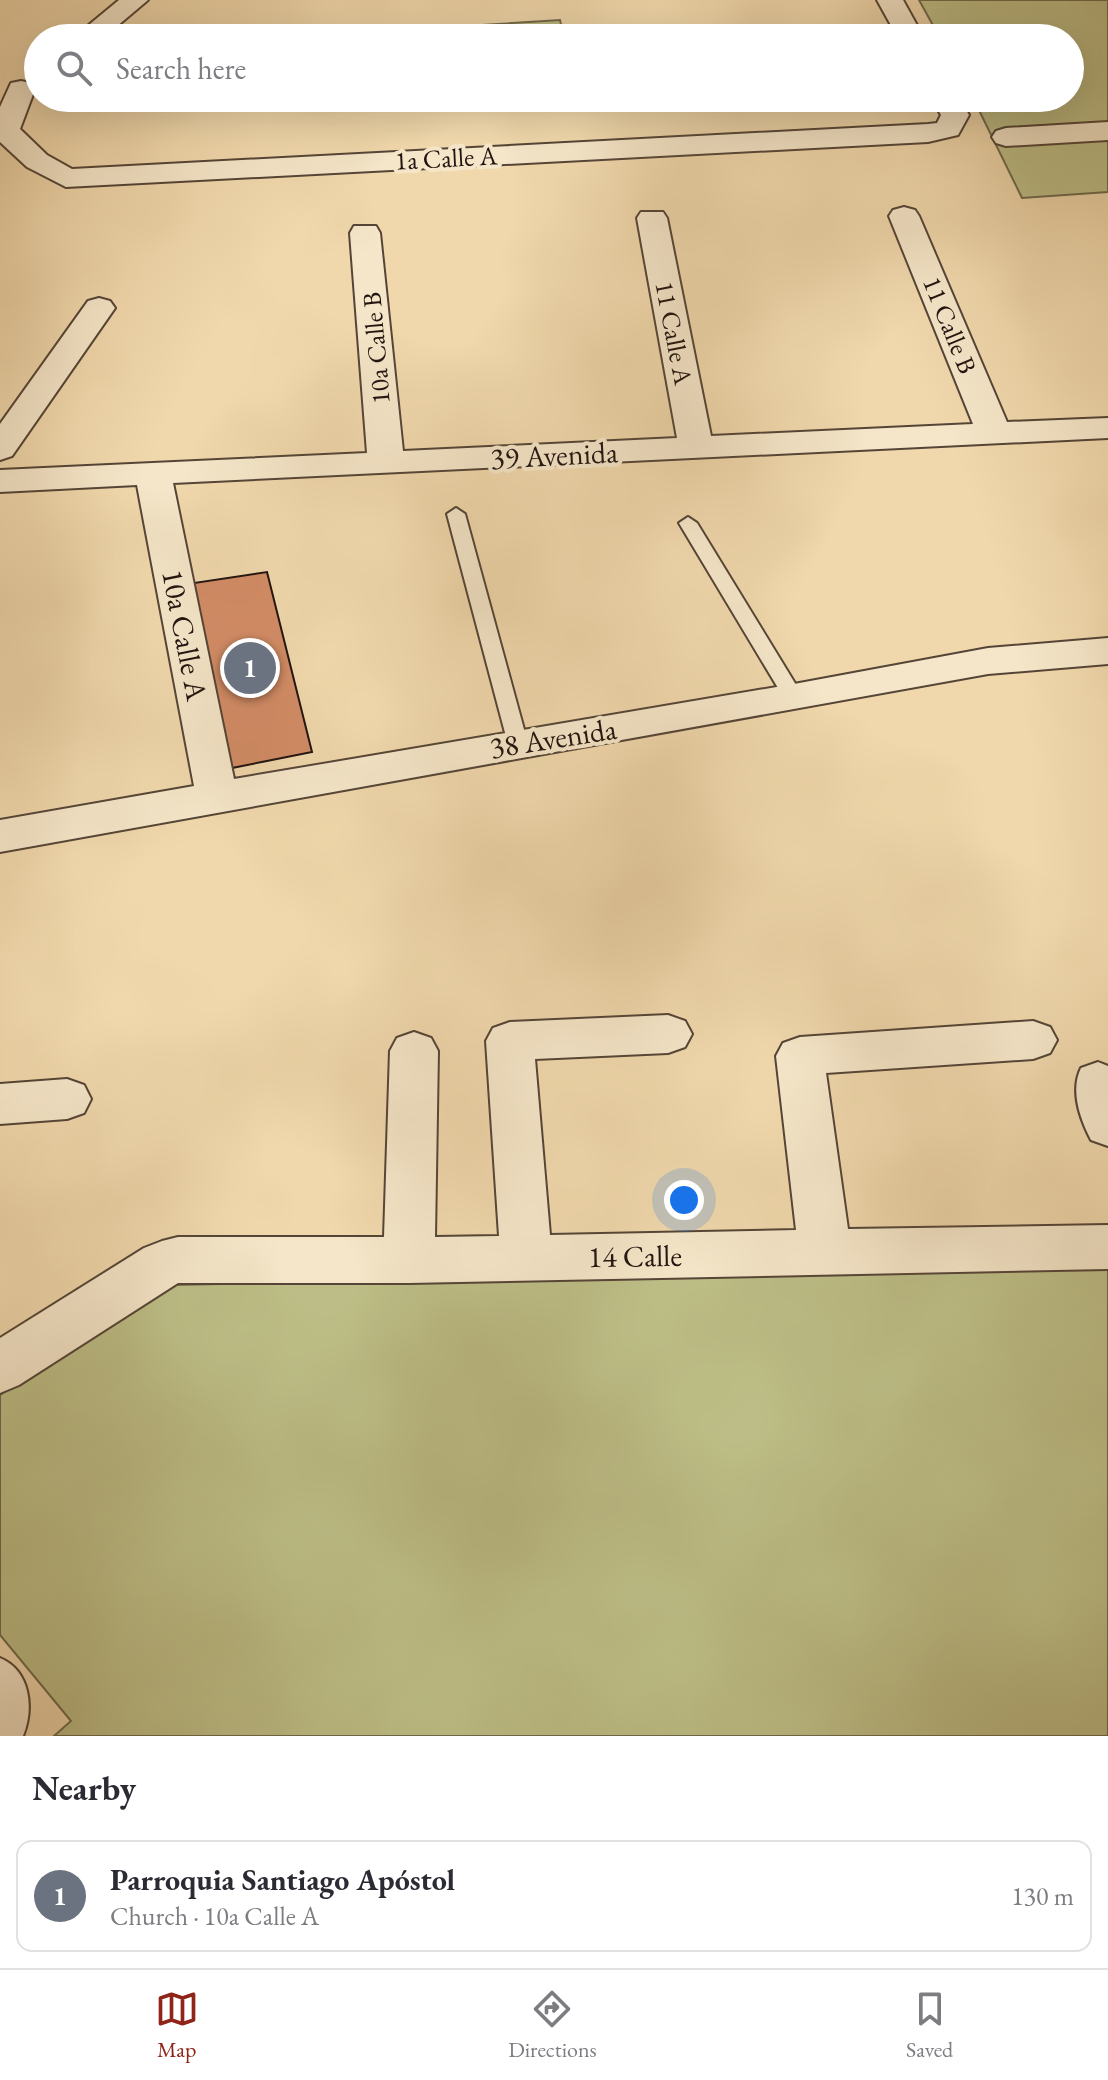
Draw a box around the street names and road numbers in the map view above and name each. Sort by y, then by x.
street label: 1a Calle A [394,138,499,178]
street label: 11 Calle B [915,271,985,379]
street label: 11 Calle A [647,278,701,389]
street label: 10a Calle B [354,291,398,405]
street label: 39 Avenida [489,432,619,478]
street label: 10a Calle A [153,566,217,704]
street label: 38 Avenida [487,709,619,767]
street label: 14 Calle [588,1236,682,1276]

